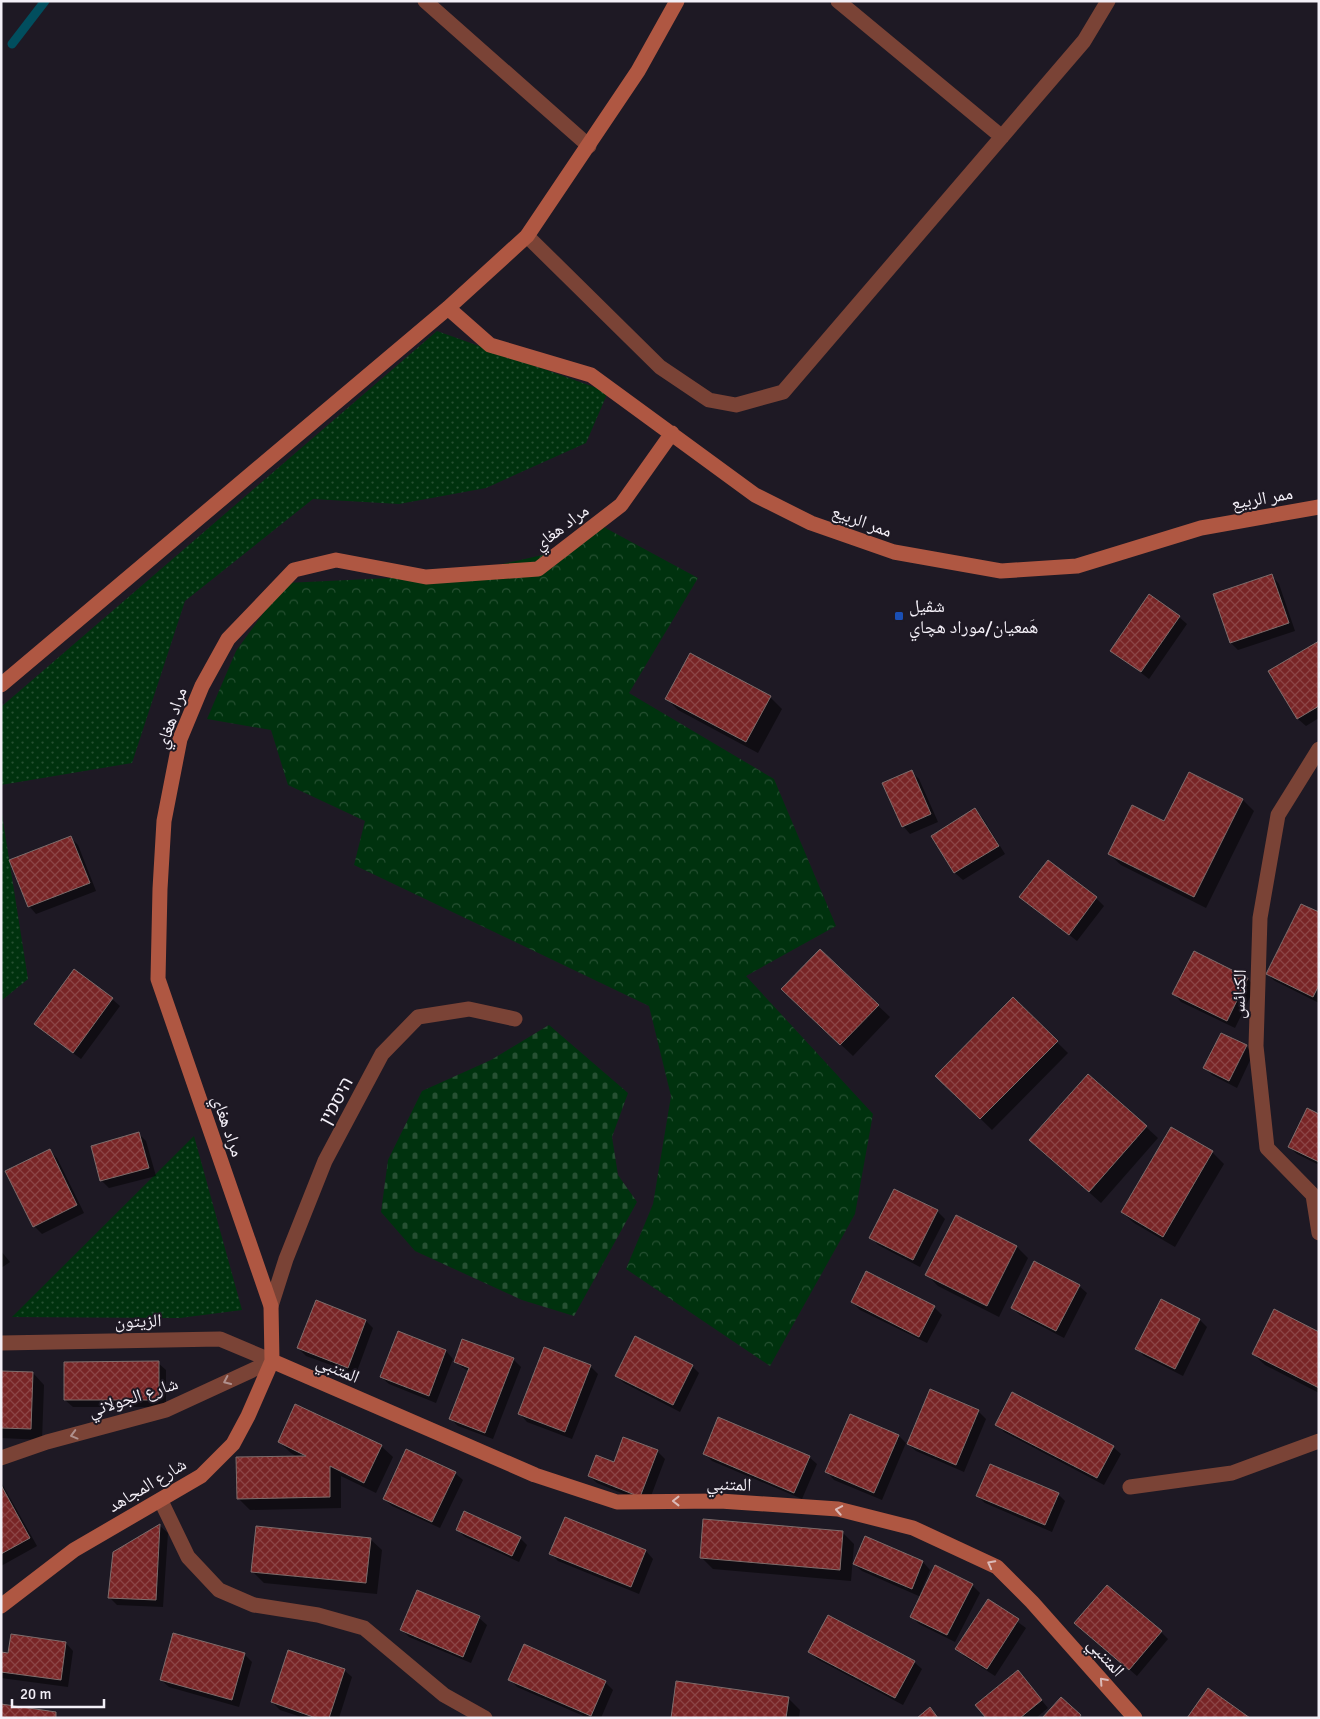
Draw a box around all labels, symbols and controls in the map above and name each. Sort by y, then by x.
street label: ممر الربيع [1229,482,1295,515]
street label: مراد هغاي [529,499,595,558]
street label: ممر الربيع [829,500,895,543]
place label: شڤيل هَمعيان/موراد هچاي [909,595,1038,642]
marker: شڤيل هَمعيان/موراد هچاي [893,610,905,622]
street label: مراد هغاي [150,684,195,753]
street label: الكنائس [1227,969,1251,1019]
street label: היסמין [314,1073,358,1129]
street label: مراد هغاي [204,1092,249,1161]
street label: الزيتون [114,1309,162,1333]
street label: المتنبي [312,1350,363,1391]
street label: شارع الجولاني [85,1372,182,1425]
one-way arrow [223,1375,232,1386]
one-way arrow [71,1429,79,1439]
street label: شارع المجاهد [104,1453,190,1517]
street label: المتنبي [706,1472,752,1499]
one-way arrow [672,1496,680,1506]
one-way arrow [834,1506,843,1516]
one-way arrow [987,1560,996,1570]
street label: المتنبي [1080,1633,1129,1683]
scale bar [12,1676,105,1708]
one-way arrow [1100,1678,1109,1687]
text: 20 m [20,1685,51,1703]

